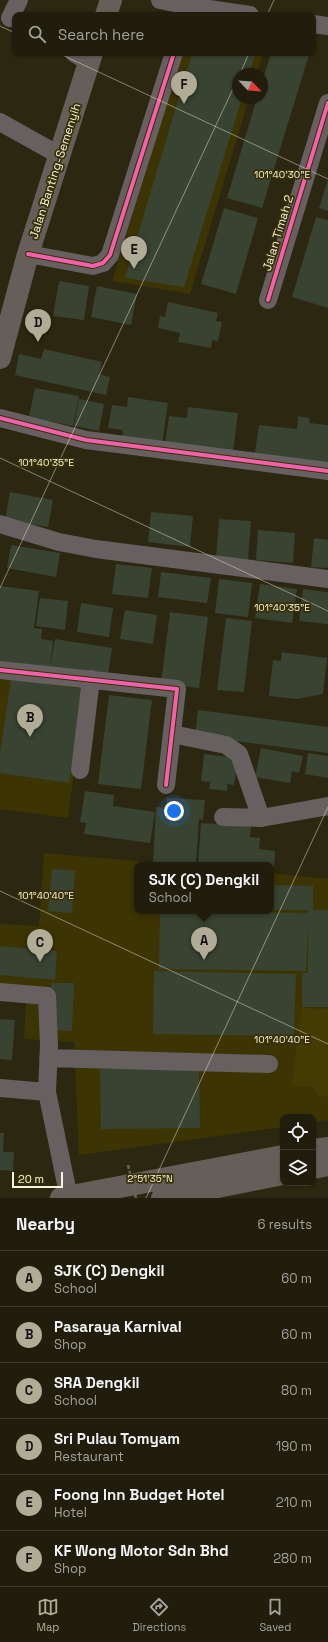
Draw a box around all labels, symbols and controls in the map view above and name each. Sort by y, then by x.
search box [12,12,316,56]
icon: search [26,23,48,45]
text: Search here [58,25,144,44]
north arrow [232,68,268,104]
pin: F [171,71,197,104]
street label: Jalan Banting-Semenyih [25,101,85,241]
text: 101°40'30"E [254,168,310,181]
street label: Jalan Timah 2 [259,193,297,273]
pin: E [121,236,147,269]
pin: D [25,309,51,342]
text: 101°40'35"E [18,456,74,469]
text: 101°40'35"E [254,601,310,614]
pin: B [17,704,43,737]
your location [164,801,184,821]
popup [134,862,274,914]
text: SJK (C) Dengkil [149,870,259,889]
text: 101°40'40"E [18,889,74,902]
text: School [149,889,192,906]
pin: A [191,927,217,960]
pin: C [27,929,53,962]
text: 101°40'40"E [254,1033,310,1046]
map controls [280,1114,316,1186]
button: locate [280,1114,316,1150]
button: layers [280,1150,316,1186]
scale bar [12,1170,63,1189]
text: 20 m [18,1172,44,1186]
text: 2°51'35"N [127,1172,173,1185]
text: Nearby [16,1213,75,1235]
text: 6 results [258,1216,312,1233]
text: SJK (C) Dengkil [54,1261,164,1280]
text: A [25,1270,33,1287]
text: 60 m [281,1270,312,1287]
text: School [54,1280,97,1297]
text: Pasaraya Karnival [54,1317,182,1336]
text: B [25,1326,33,1343]
text: 60 m [281,1326,312,1343]
text: Shop [54,1336,86,1353]
text: SRA Dengkil [54,1373,140,1392]
text: C [25,1382,33,1399]
text: 80 m [281,1382,312,1399]
text: School [54,1392,97,1409]
text: Sri Pulau Tomyam [54,1429,180,1448]
text: D [25,1438,33,1455]
text: 190 m [276,1438,312,1455]
text: Restaurant [54,1448,124,1465]
text: Foong Inn Budget Hotel [54,1485,225,1504]
text: E [25,1494,33,1511]
text: 210 m [276,1494,312,1511]
text: Hotel [54,1504,87,1521]
text: KF Wong Motor Sdn Bhd [54,1541,228,1560]
text: F [26,1550,32,1567]
text: 280 m [273,1550,312,1567]
text: Shop [54,1560,86,1577]
tab: Map [37,1596,59,1634]
tab: Directions [132,1596,186,1634]
tab: Saved [259,1596,291,1634]

